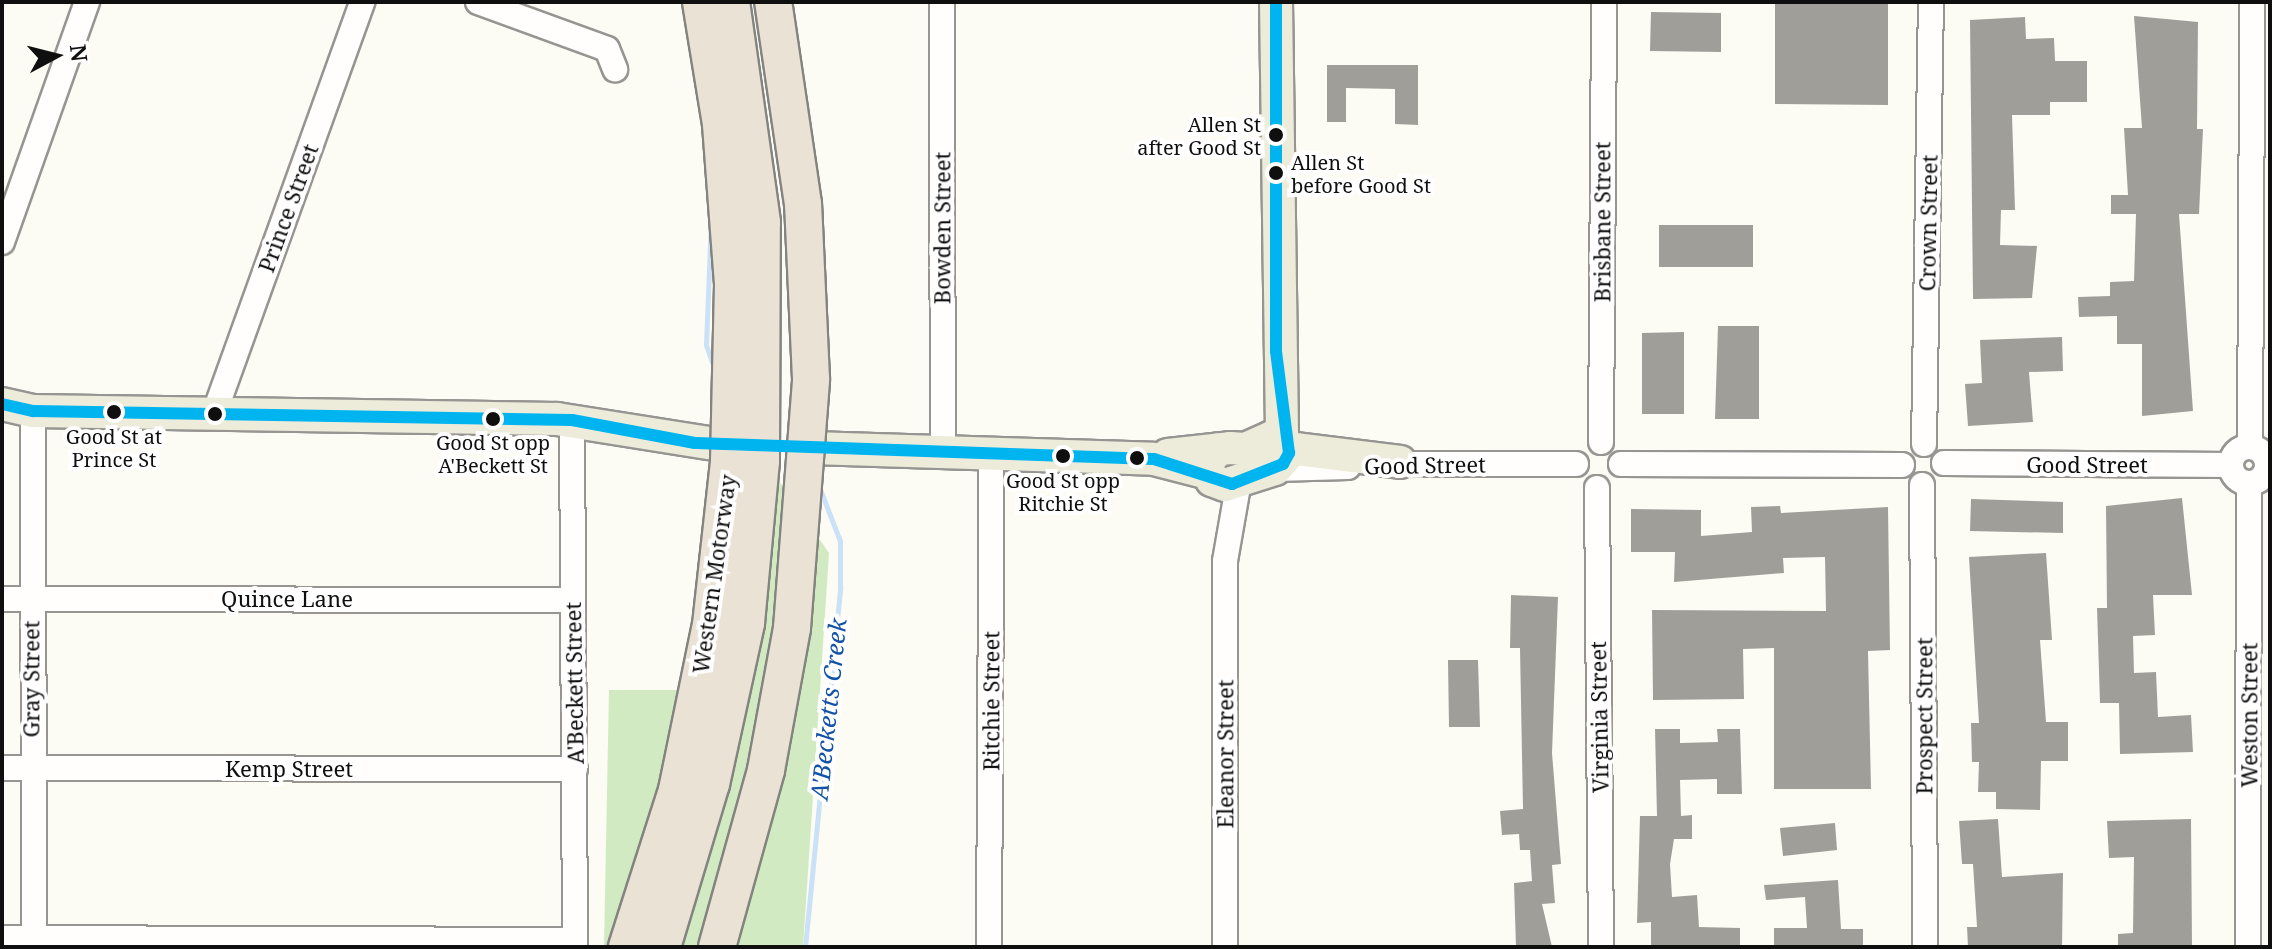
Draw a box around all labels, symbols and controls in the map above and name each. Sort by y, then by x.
north arrow [16,16,96,96]
text: N [64,43,96,64]
place label: Allen St after Good St [1137,112,1261,159]
marker: Allen St after Good St [1268,127,1284,143]
street label: Prince Street [253,140,323,276]
street label: Brisbane Street [1589,142,1615,302]
place label: Allen St before Good St [1291,150,1431,197]
street label: Bowden Street [929,152,955,304]
street label: Crown Street [1914,154,1942,292]
marker: Allen St before Good St [1268,165,1284,181]
marker: Good St at Prince St [106,404,122,420]
unlabelled marker [207,406,223,422]
marker: Good St opp A'Beckett St [485,411,501,427]
place label: Good St at Prince St [66,424,162,471]
place label: Good St opp A'Beckett St [436,430,550,477]
marker: Good St opp Ritchie St [1055,448,1071,464]
unlabelled marker [1129,450,1145,466]
street label: Good Street [1364,451,1486,479]
street label: Good Street [2026,452,2148,478]
place label: Good St opp Ritchie St [1006,468,1120,515]
street label: Western Motorway [687,473,741,675]
street label: Quince Lane [221,586,353,612]
street label: A'Beckett Street [559,602,589,764]
water label: A'Becketts Creek [804,617,852,801]
street label: Gray Street [18,620,44,738]
street label: Ritchie Street [978,631,1004,771]
street label: Prospect Street [1911,637,1937,795]
street label: Virginia Street [1584,641,1614,793]
street label: Weston Street [2236,642,2262,788]
street label: Eleanor Street [1212,679,1238,829]
street label: Kemp Street [225,756,353,782]

